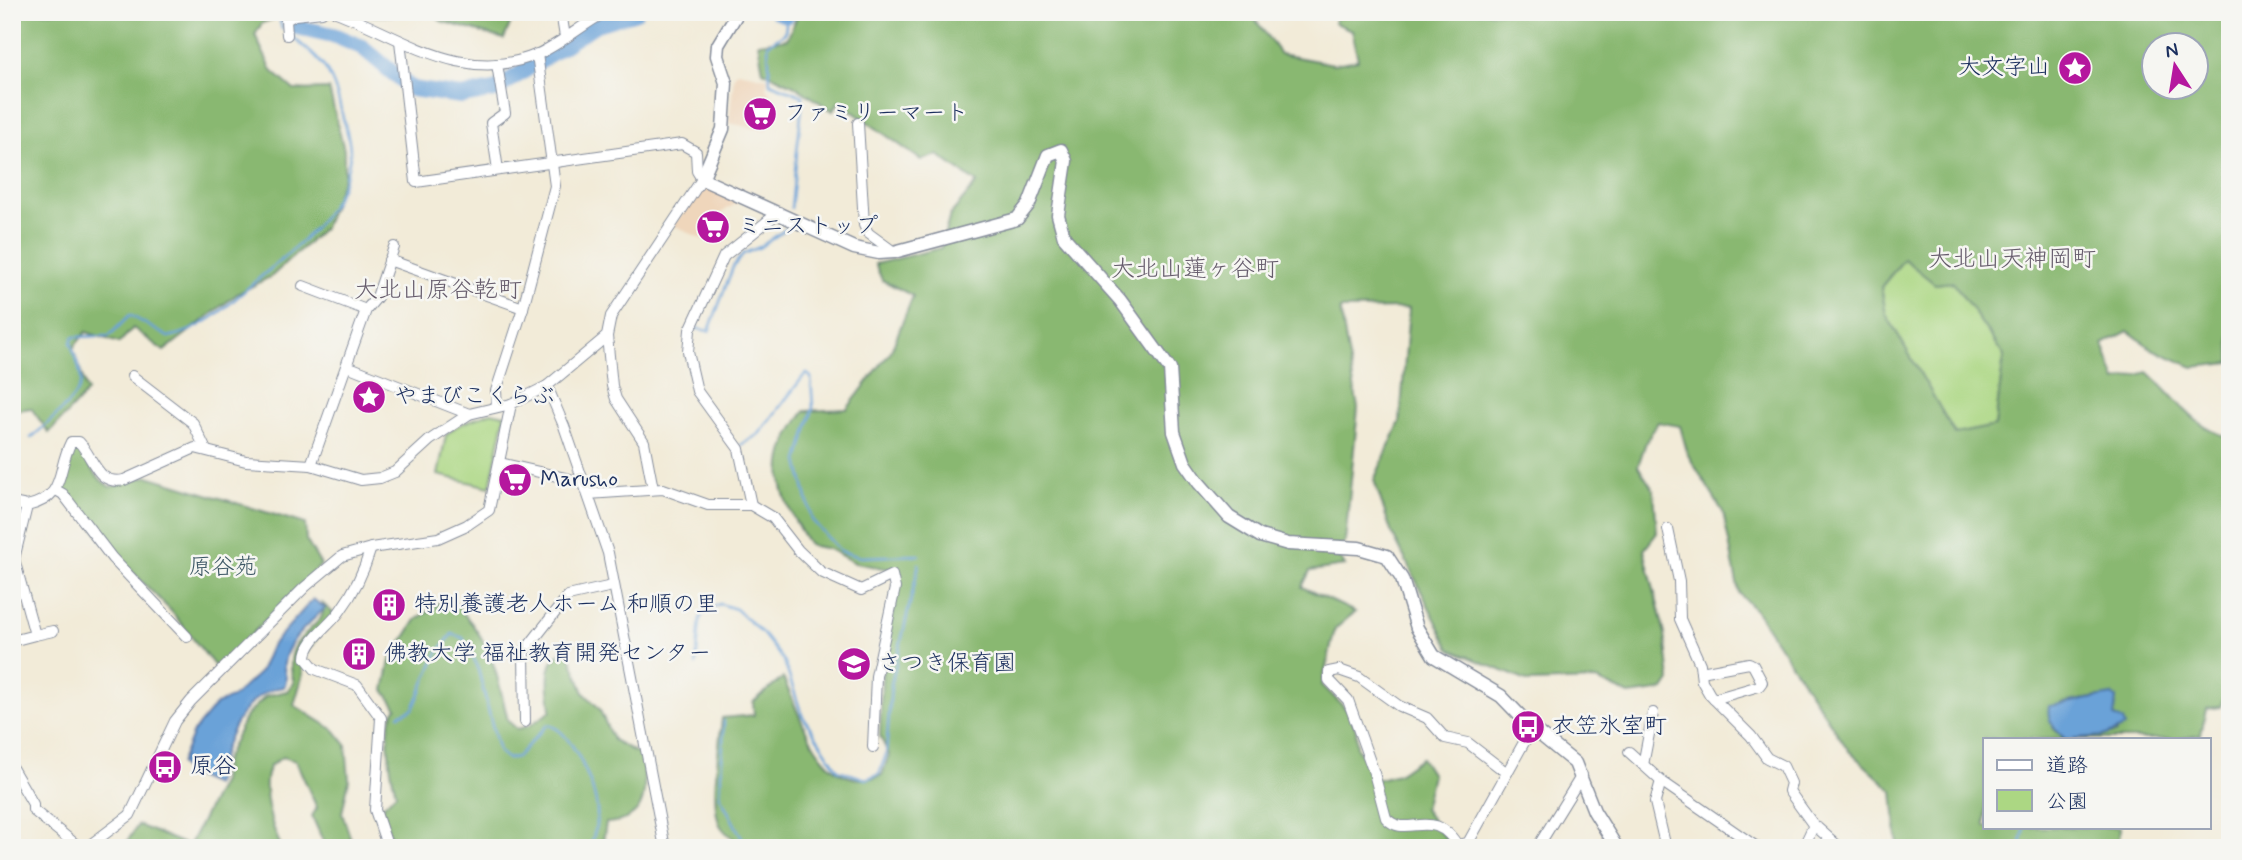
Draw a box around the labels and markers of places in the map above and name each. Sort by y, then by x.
place icon: 大文字山 [2056,49,2094,87]
place label: 大文字山 [1958,53,2050,83]
supermarket icon: ファミリーマート [741,95,779,133]
place label: ファミリーマート [784,99,968,129]
supermarket icon: ミニストップ [694,208,732,246]
place label: ミニストップ [738,212,878,242]
place icon: やまびこくらぶ [350,378,388,416]
place label: やまびこくらぶ [394,382,555,412]
supermarket icon: Marusho [496,461,534,499]
place label: Marusho [540,465,618,495]
building icon: 特別養護老人ホーム 和順の里 [370,586,408,624]
place label: 特別養護老人ホーム 和順の里 [414,590,718,620]
building icon: 佛教大学 福祉教育開発センター [340,635,378,673]
place label: 佛教大学 福祉教育開発センター [384,639,711,669]
school or university icon: さつき保育園 [835,645,873,683]
place label: さつき保育園 [878,649,1016,679]
bus stop icon: 衣笠氷室町 [1509,708,1547,746]
place label: 衣笠氷室町 [1552,712,1667,742]
bus stop icon: 原谷 [146,748,184,786]
place label: 原谷 [190,752,236,782]

